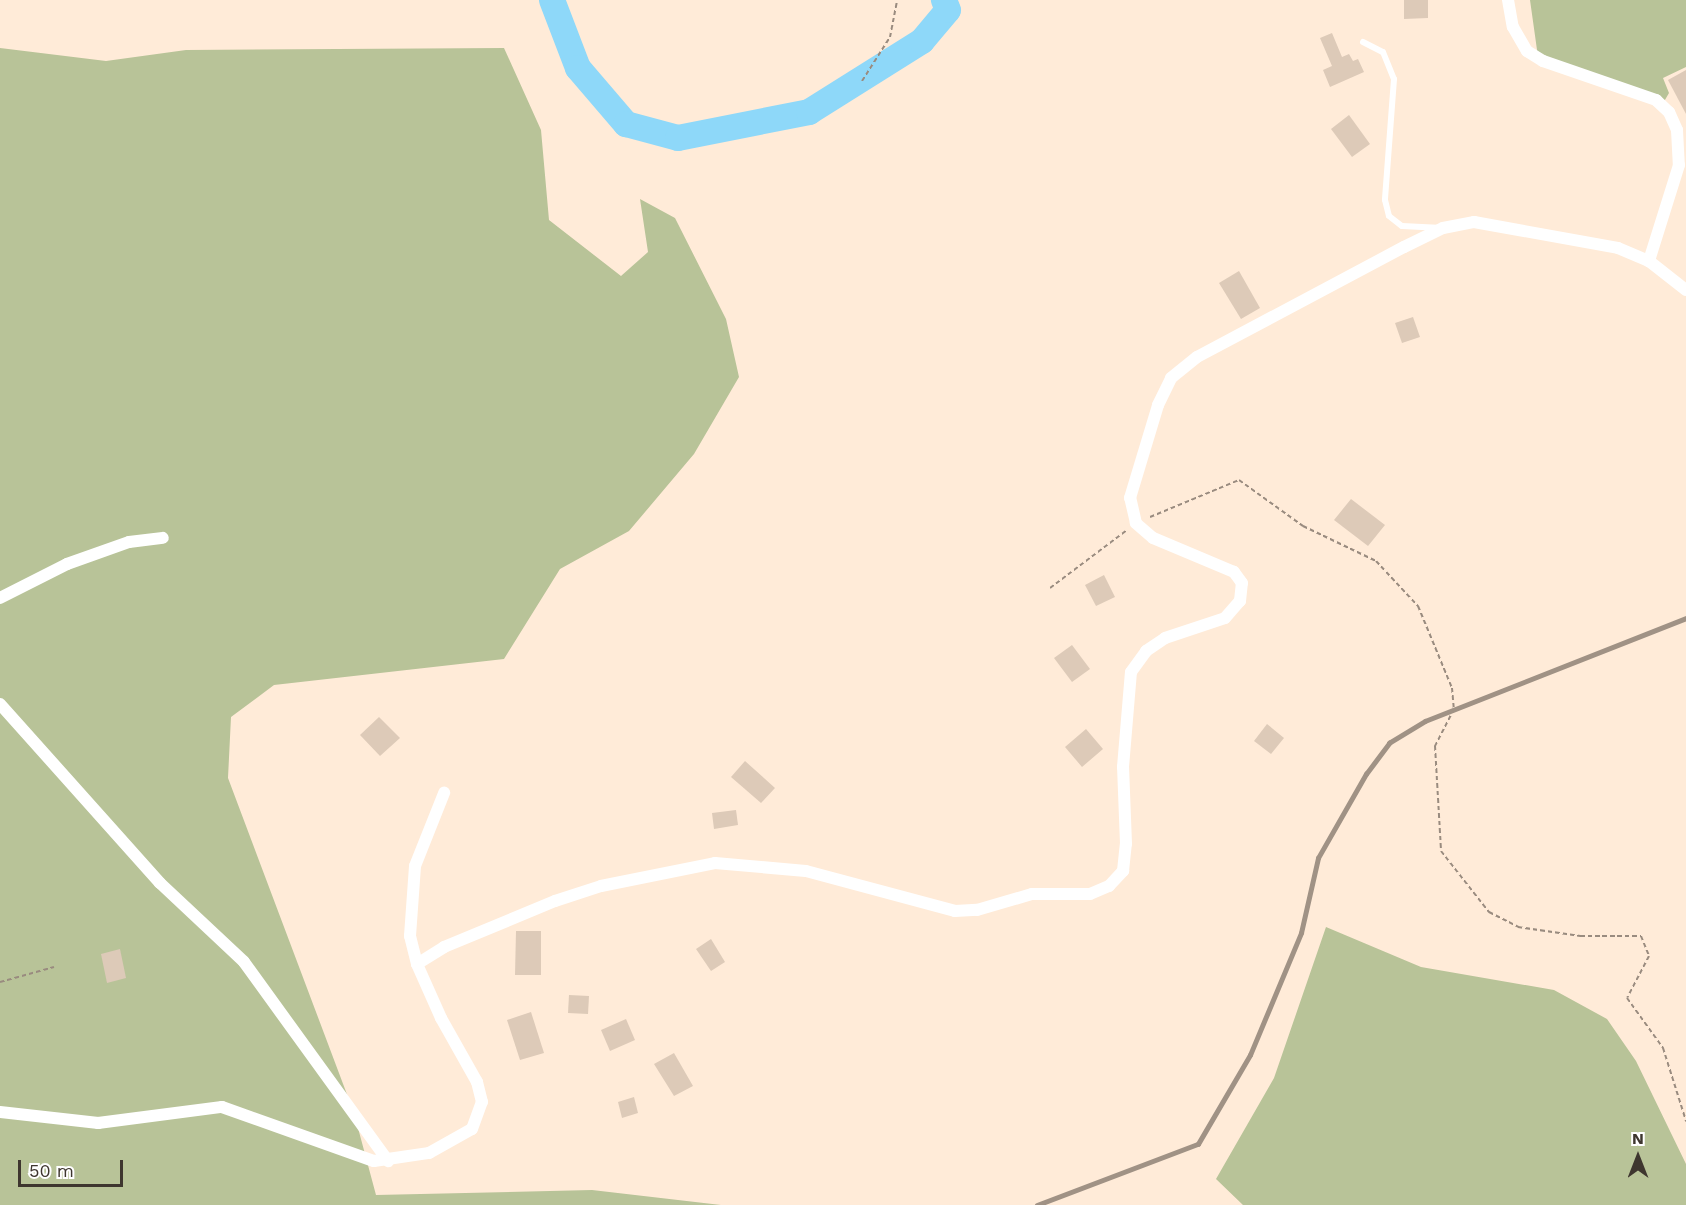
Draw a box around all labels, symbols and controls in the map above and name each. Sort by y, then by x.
north arrow [1608,1127,1668,1187]
text: N [1632,1129,1644,1148]
scale bar [21,1148,126,1186]
text: 50 m [29,1160,74,1181]

